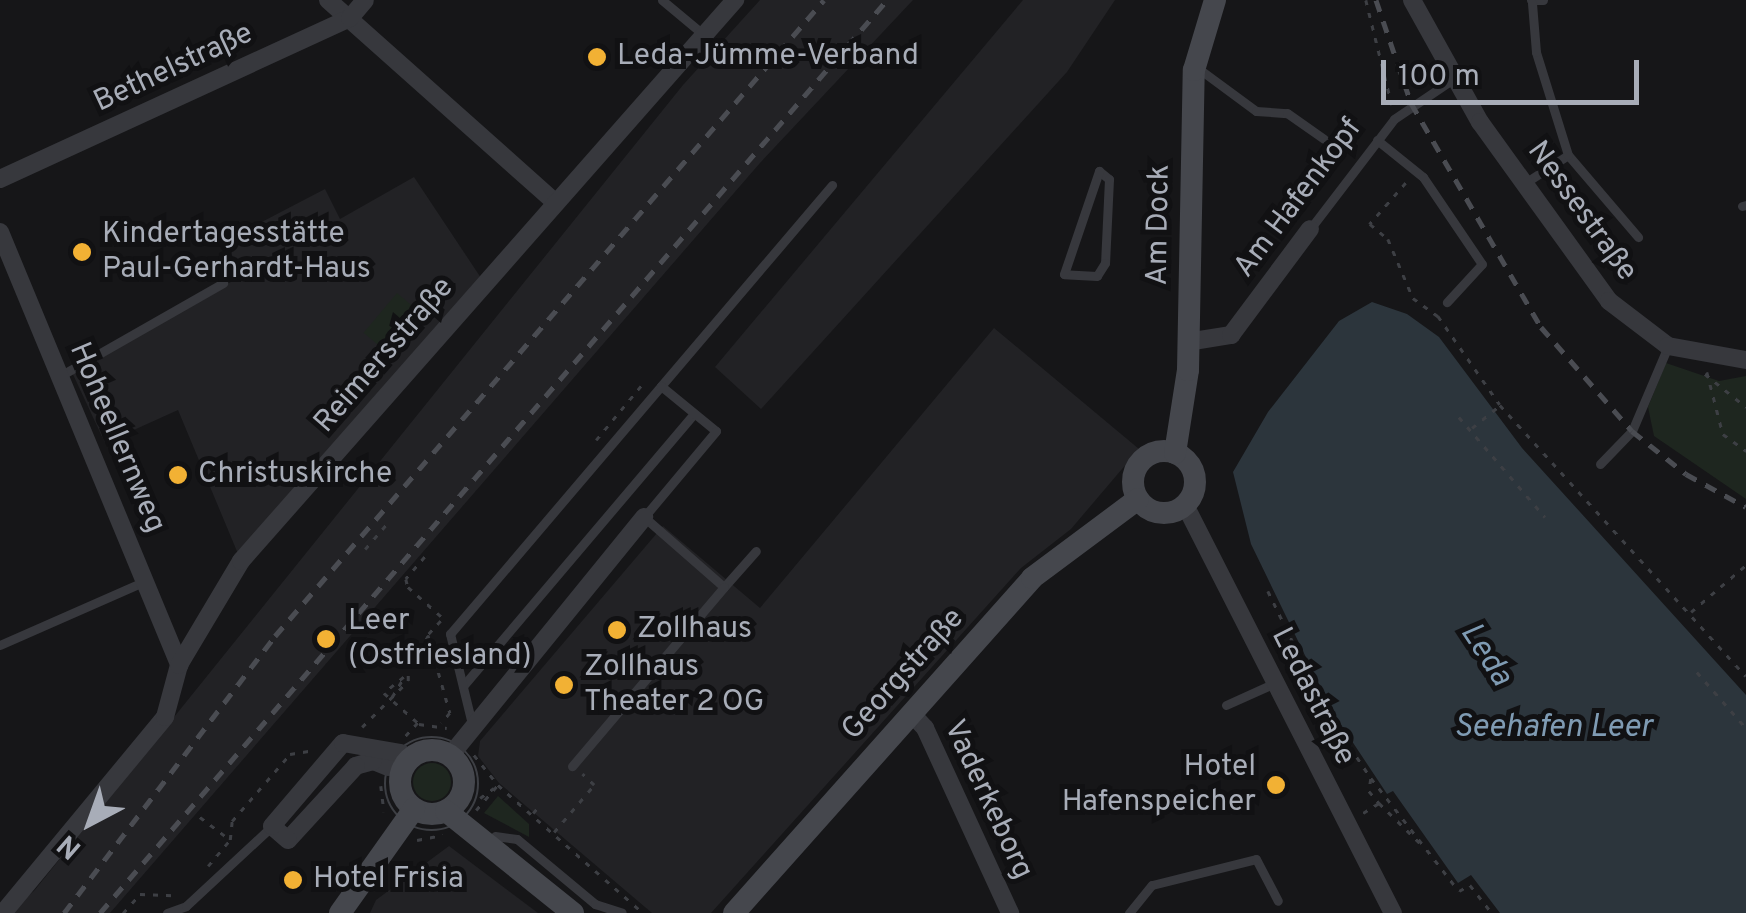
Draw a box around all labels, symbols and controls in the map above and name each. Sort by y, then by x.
street label: Bethelstraße [89,16,259,122]
place label: Leda-Jümme-Verband [617,39,919,75]
scale bar [1386,40,1644,102]
marker: Leda-Jümme-Verband [586,46,608,68]
text: 100 m [1398,59,1480,96]
street label: Am Hafenkopf [1228,112,1370,286]
street label: Nessestraße [1518,135,1644,289]
street label: Am Dock [1141,164,1179,286]
place label: Kindertagesstätte Paul-Gerhardt-Haus [102,217,371,288]
marker: Kindertagesstätte Paul-Gerhardt-Haus [71,241,93,263]
street label: Reimersstraße [308,271,462,441]
street label: Hoheellernweg [60,338,172,538]
place label: Christuskirche [198,457,392,493]
marker: Christuskirche [167,464,189,486]
street label: Georgstraße [835,602,973,748]
place label: Leer (Ostfriesland) [348,604,532,674]
place label: Zollhaus [637,612,752,648]
water label: Leda [1450,616,1520,694]
marker: Zollhaus [606,619,628,641]
street label: Ledastraße [1262,622,1362,772]
marker: Leer (Ostfriesland) [313,626,339,652]
place label: Zollhaus Theater 2 OG [584,650,764,720]
marker: Zollhaus Theater 2 OG [553,674,575,696]
water label: Seehafen Leer [1454,709,1652,747]
street label: Vaderkeborg [934,715,1040,885]
place label: Hotel Hafenspeicher [1062,750,1256,820]
north arrow [40,773,140,873]
marker: Hotel Hafenspeicher [1265,774,1287,796]
text: N [51,825,90,866]
place label: Hotel Frisia [313,862,464,898]
marker: Hotel Frisia [282,869,304,891]

